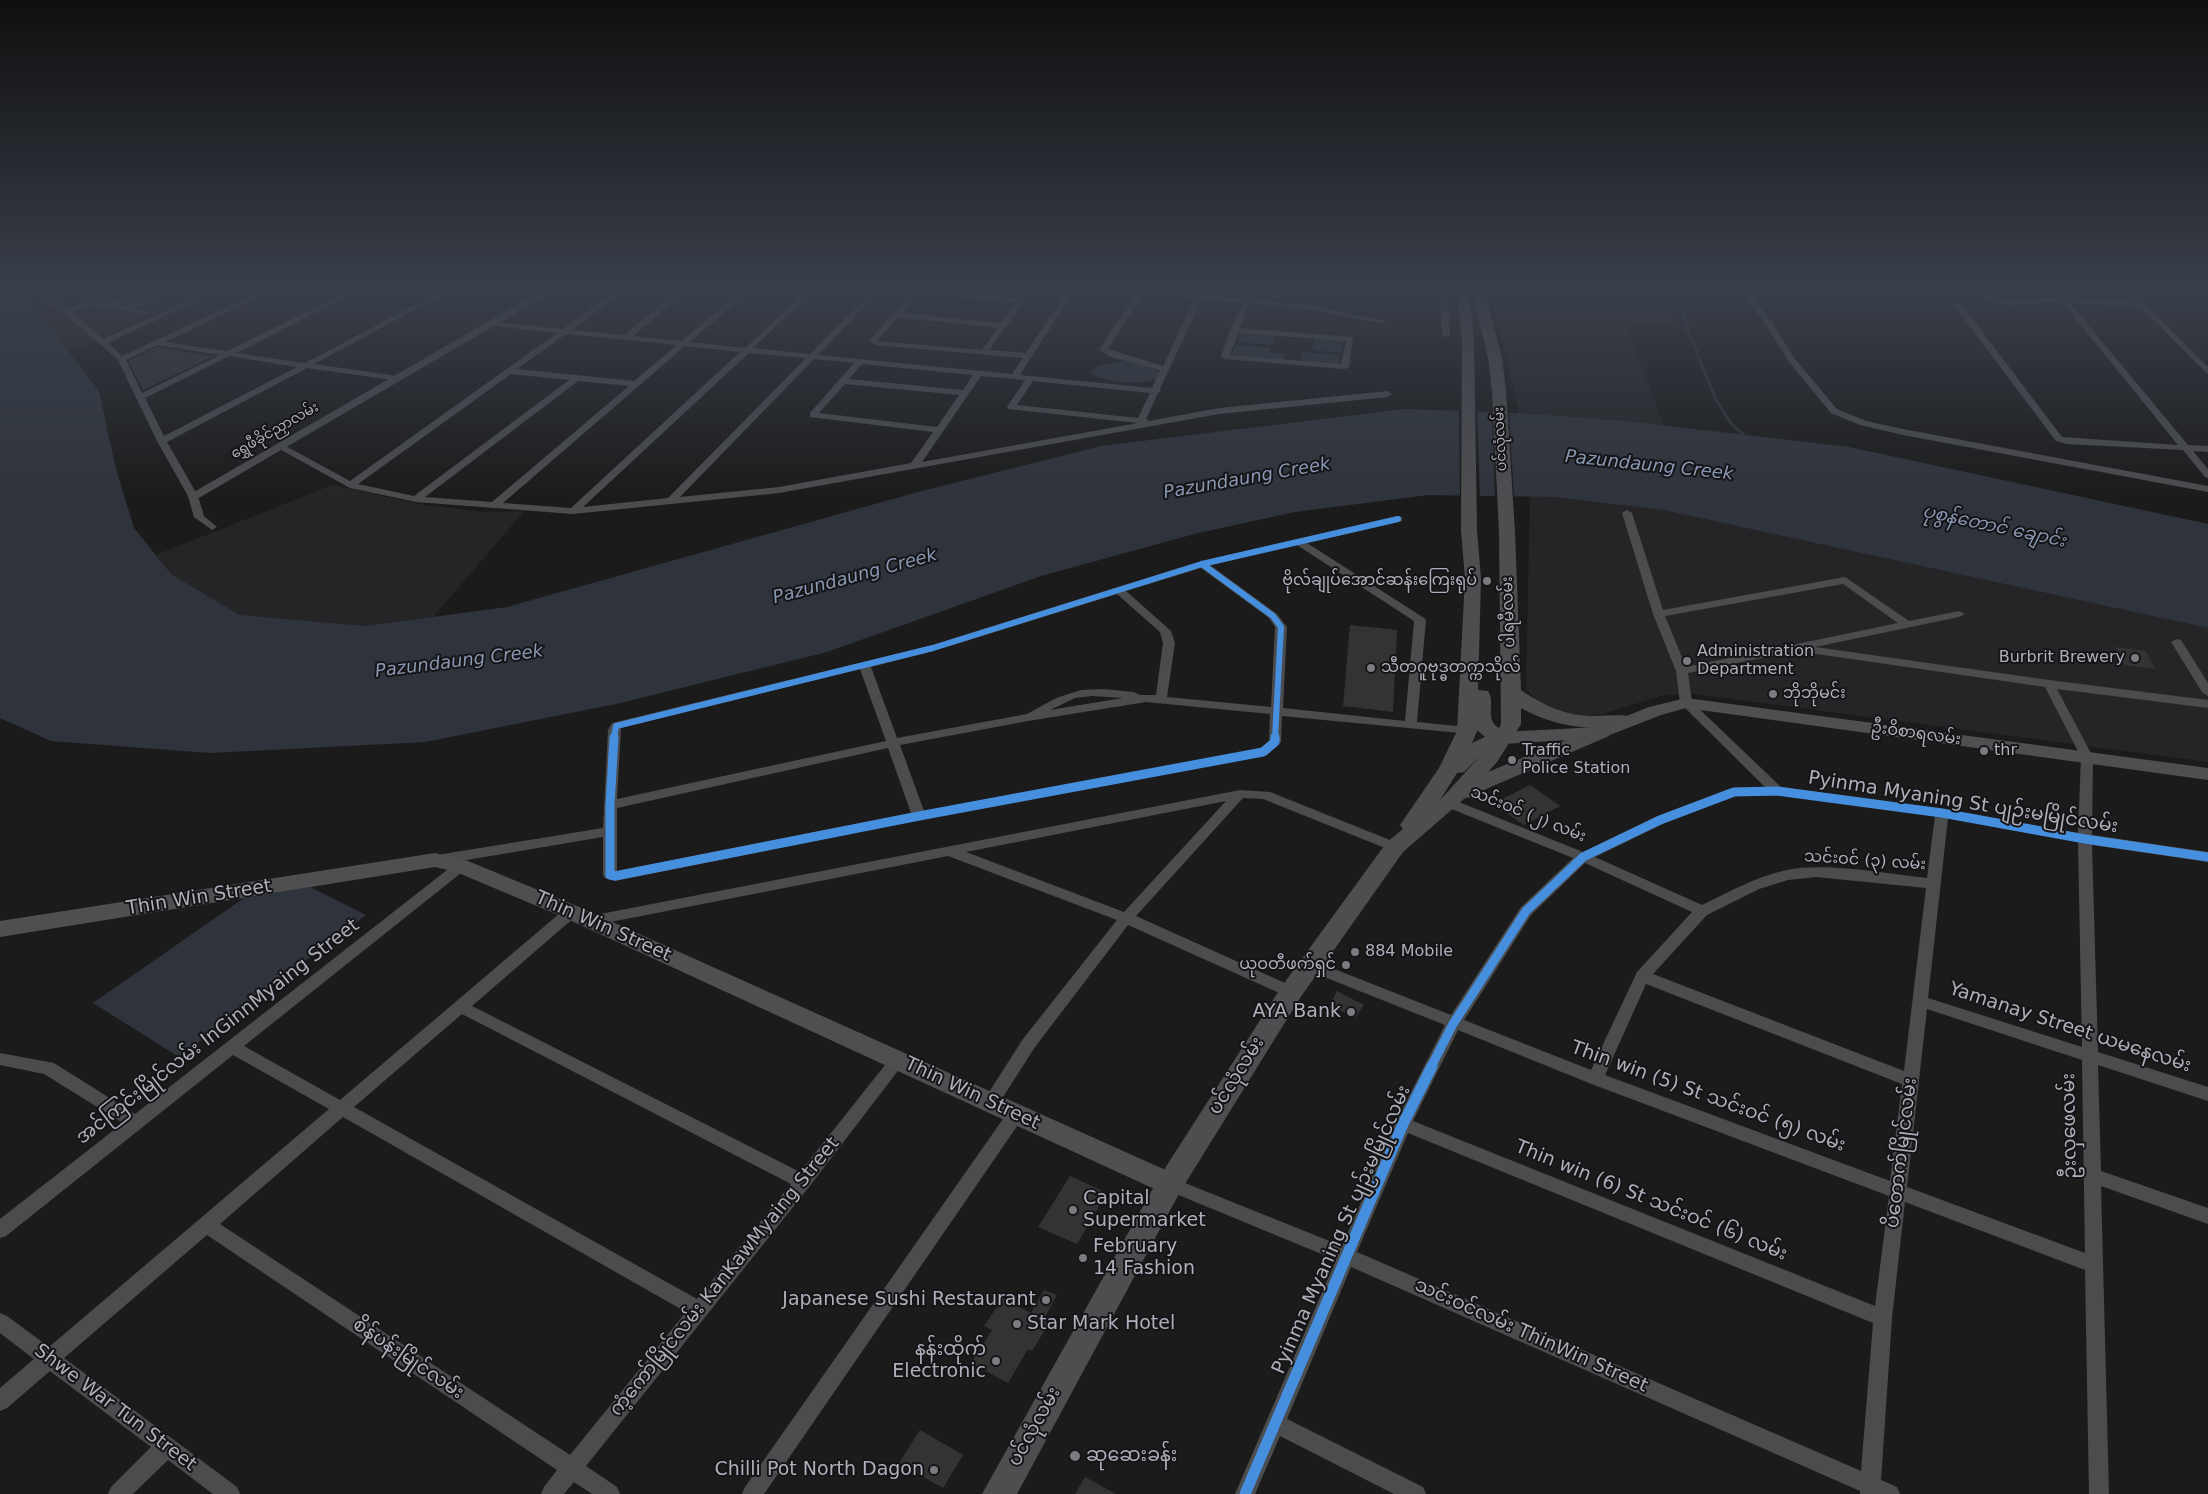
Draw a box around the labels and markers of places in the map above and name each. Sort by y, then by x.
place label: ဗိုလ်ချုပ်အောင်ဆန်းကြေးရုပ် [1282,571,1477,591]
marker: ဗိုလ်ချုပ်အောင်ဆန်းကြေးရုပ် [1481,575,1493,587]
place label: Administration Department [1697,642,1814,680]
place label: Burbrit Brewery [1999,648,2125,668]
marker: Burbrit Brewery [2129,652,2141,664]
marker: Administration Department [1681,655,1693,667]
place label: သီတဂူဗုဒ္ဓတက္ကသိုလ် [1381,658,1521,678]
marker: သီတဂူဗုဒ္ဓတက္ကသိုလ် [1365,662,1377,674]
place label: ဘိုဘိုမင်း [1783,684,1846,704]
marker: ဘိုဘိုမင်း [1767,688,1779,700]
place label: Traffic Police Station [1522,741,1630,779]
place label: thr [1994,741,2017,761]
marker: thr [1978,745,1990,757]
marker: Traffic Police Station [1506,754,1518,766]
place label: 884 Mobile [1365,942,1453,962]
marker: 884 Mobile [1349,946,1361,958]
place label: ယုဝတီဖက်ရှင် [1239,955,1336,975]
marker: ယုဝတီဖက်ရှင် [1340,959,1352,971]
place label: AYA Bank [1253,1001,1341,1023]
marker: AYA Bank [1345,1006,1357,1018]
place label: Capital Supermarket [1083,1188,1206,1232]
marker: Capital Supermarket [1067,1204,1079,1216]
place label: February 14 Fashion [1093,1236,1195,1280]
marker: February 14 Fashion [1077,1252,1089,1264]
place label: Japanese Sushi Restaurant [782,1289,1036,1311]
marker: Japanese Sushi Restaurant [1040,1294,1052,1306]
place label: Star Mark Hotel [1027,1313,1175,1335]
marker: Star Mark Hotel [1011,1318,1023,1330]
place label: နန်းထိုက် Electronic [892,1339,986,1383]
marker: နန်းထိုက် Electronic [990,1355,1002,1367]
place label: ဆုဆေးခန်း [1086,1445,1177,1467]
marker: ဆုဆေးခန်း [1068,1449,1082,1463]
place label: Chilli Pot North Dagon [714,1459,924,1481]
marker: Chilli Pot North Dagon [928,1464,940,1476]

